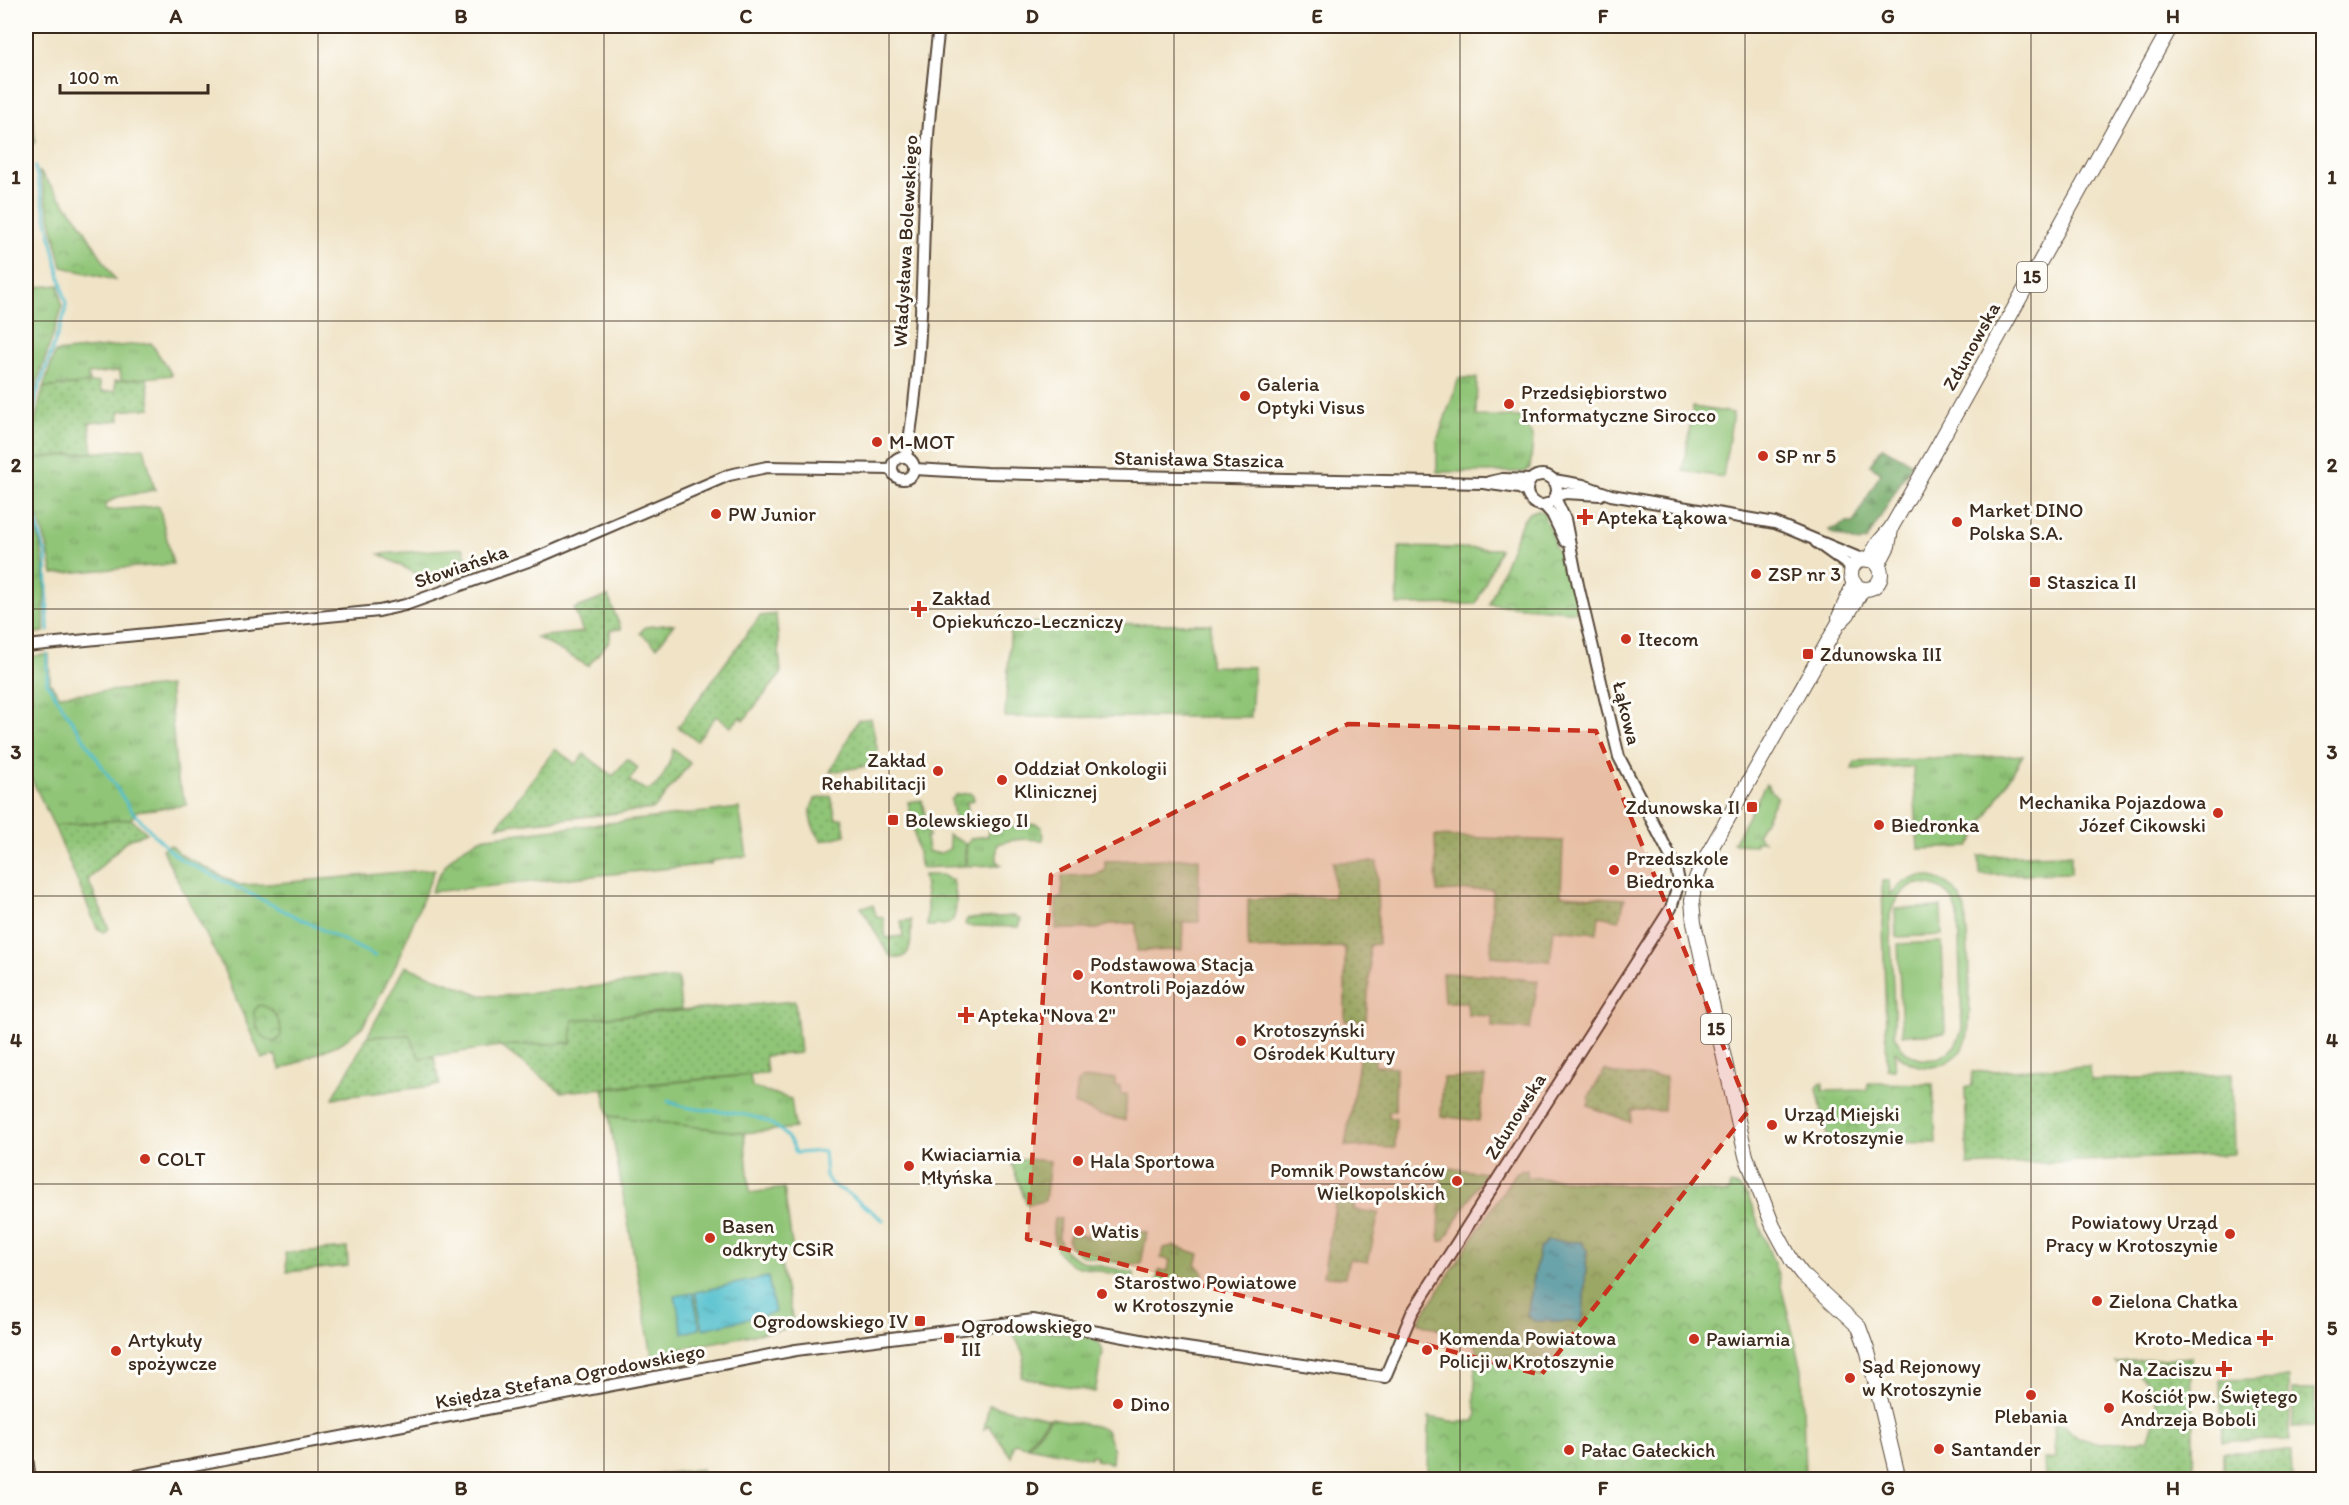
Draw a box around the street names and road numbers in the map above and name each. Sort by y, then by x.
street label: Władysława Bolewskiego [887,134,923,348]
road number: 15 [2017,262,2047,292]
street label: Zdunowska [1937,297,2005,394]
street label: Stanisława Staszica [1114,446,1285,472]
street label: Słowiańska [411,539,511,593]
street label: Łąkowa [1608,679,1647,747]
road number: 15 [1701,1014,1731,1044]
street label: Zdunowska [1479,1068,1551,1164]
street label: Księdza Stefana Ogrodowskiego [433,1338,707,1414]

